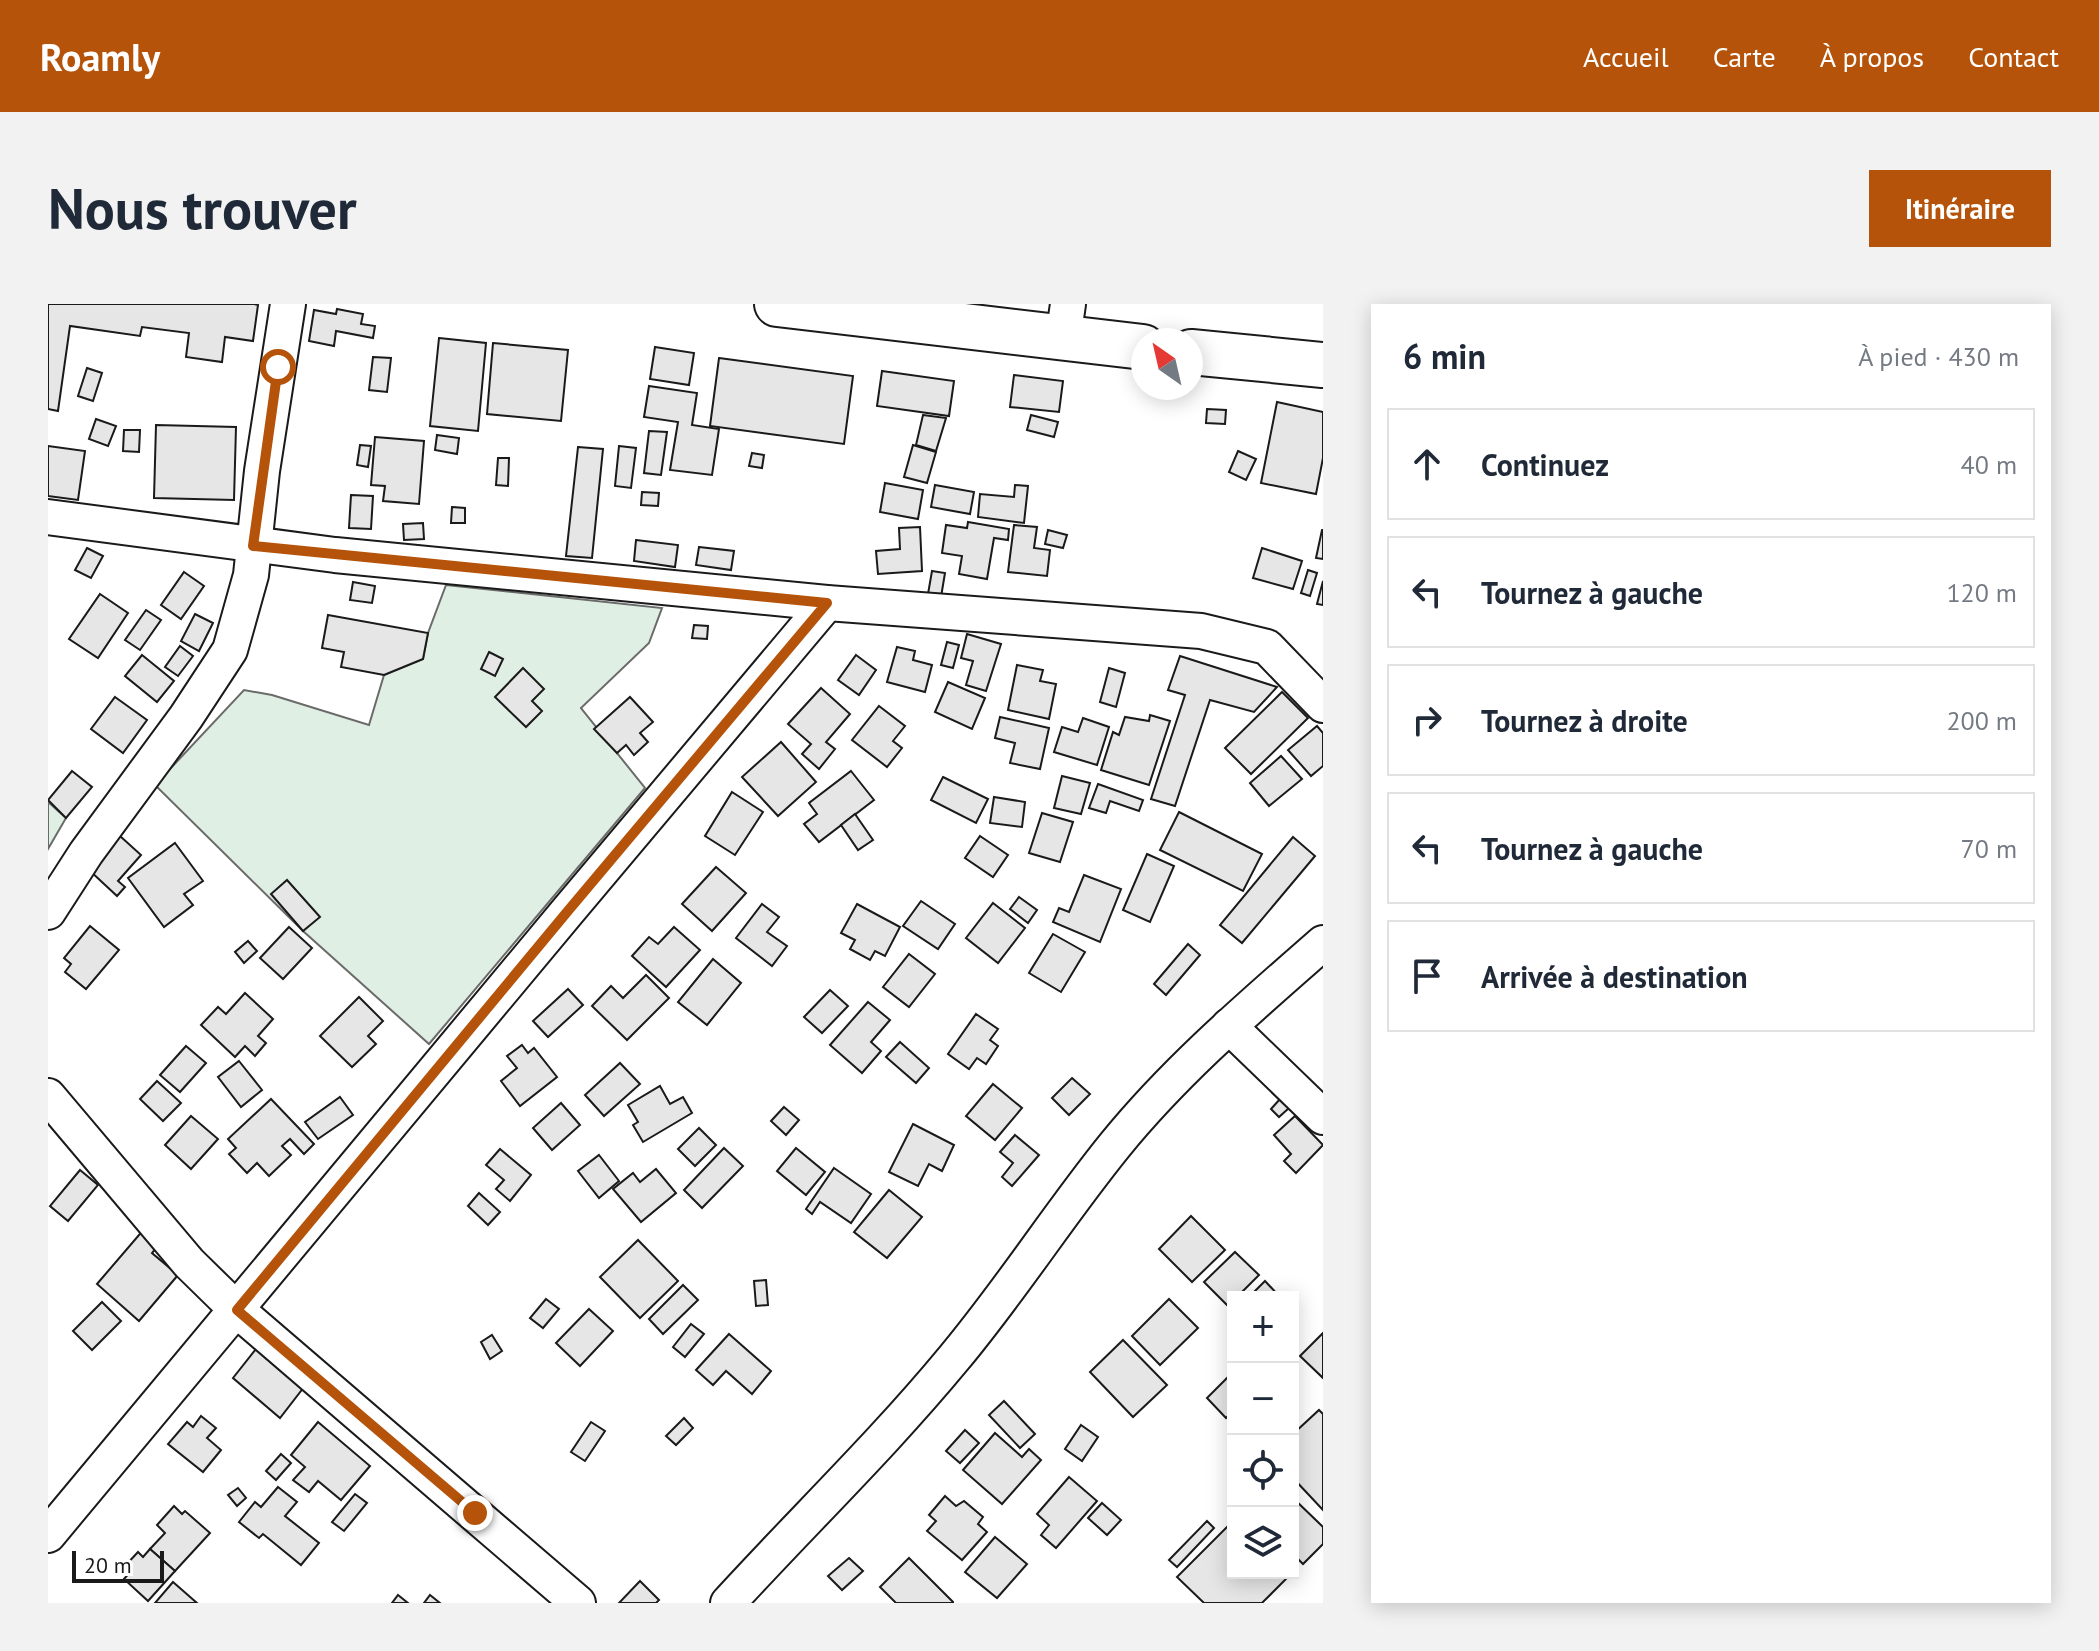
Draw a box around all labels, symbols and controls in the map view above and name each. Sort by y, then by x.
text: Roamly [40,32,160,81]
text: Accueil [1583,38,1669,75]
text: Carte [1713,38,1776,75]
text: À propos [1820,38,1924,75]
text: Contact [1968,38,2059,75]
button: Itinéraire [1869,170,2051,247]
text: Nous trouver [48,172,357,244]
north arrow [1131,328,1203,400]
text: 6 min [1403,334,1486,378]
text: À pied · 430 m [1858,340,2019,373]
route start [260,349,296,385]
icon: ahead [1405,442,1449,486]
text: Continuez [1481,445,1609,484]
text: 40 m [1961,448,2017,481]
icon: left [1405,570,1449,614]
text: Tournez à gauche [1481,573,1703,612]
text: 120 m [1946,576,2017,609]
icon: right [1405,698,1449,742]
text: Tournez à droite [1481,701,1688,740]
text: 200 m [1946,704,2017,737]
icon: left [1405,826,1449,870]
text: Tournez à gauche [1481,829,1703,868]
text: 70 m [1961,832,2017,865]
icon: arrive [1405,954,1449,998]
text: Arrivée à destination [1481,957,1748,996]
map controls [1227,1291,1299,1579]
button: + [1227,1291,1299,1363]
button: − [1227,1363,1299,1435]
button: locate [1227,1435,1299,1507]
route end [457,1495,493,1531]
button: layers [1227,1507,1299,1579]
scale bar [72,1547,164,1583]
text: 20 m [84,1551,132,1579]

